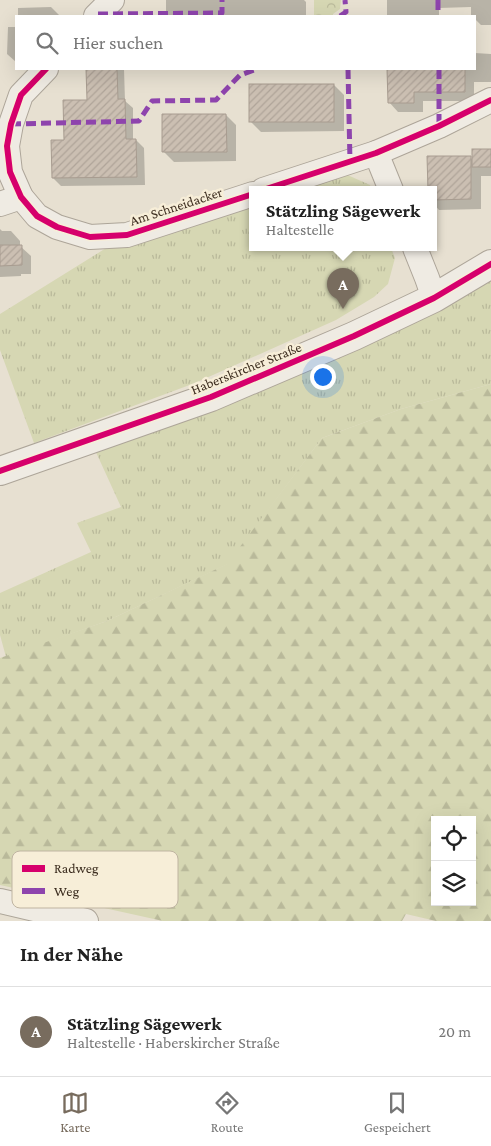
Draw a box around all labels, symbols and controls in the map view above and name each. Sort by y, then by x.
search box [15,15,476,70]
icon: search [33,29,61,57]
text: Hier suchen [73,32,163,53]
street label: Am Schneidacker [128,184,224,228]
popup [249,186,437,251]
text: Stätzling Sägewerk [266,200,420,221]
text: Haltestelle [266,221,334,238]
pin: A [327,268,359,309]
street label: Haberskircher Straße [188,339,304,397]
your location [310,364,336,390]
map controls [431,816,476,906]
button: locate [431,816,476,861]
legend [12,851,178,908]
text: Radweg [54,860,99,876]
button: layers [431,861,476,906]
text: Weg [54,883,79,899]
text: In der Nähe [20,942,123,966]
text: Stätzling Sägewerk [67,1013,221,1034]
text: A [31,1023,41,1040]
text: 20 m [438,1023,471,1040]
text: Haltestelle · Haberskircher Straße [67,1034,280,1051]
tab: Karte [60,1089,90,1135]
tab: Route [211,1089,243,1135]
tab: Gespeichert [364,1089,431,1135]

